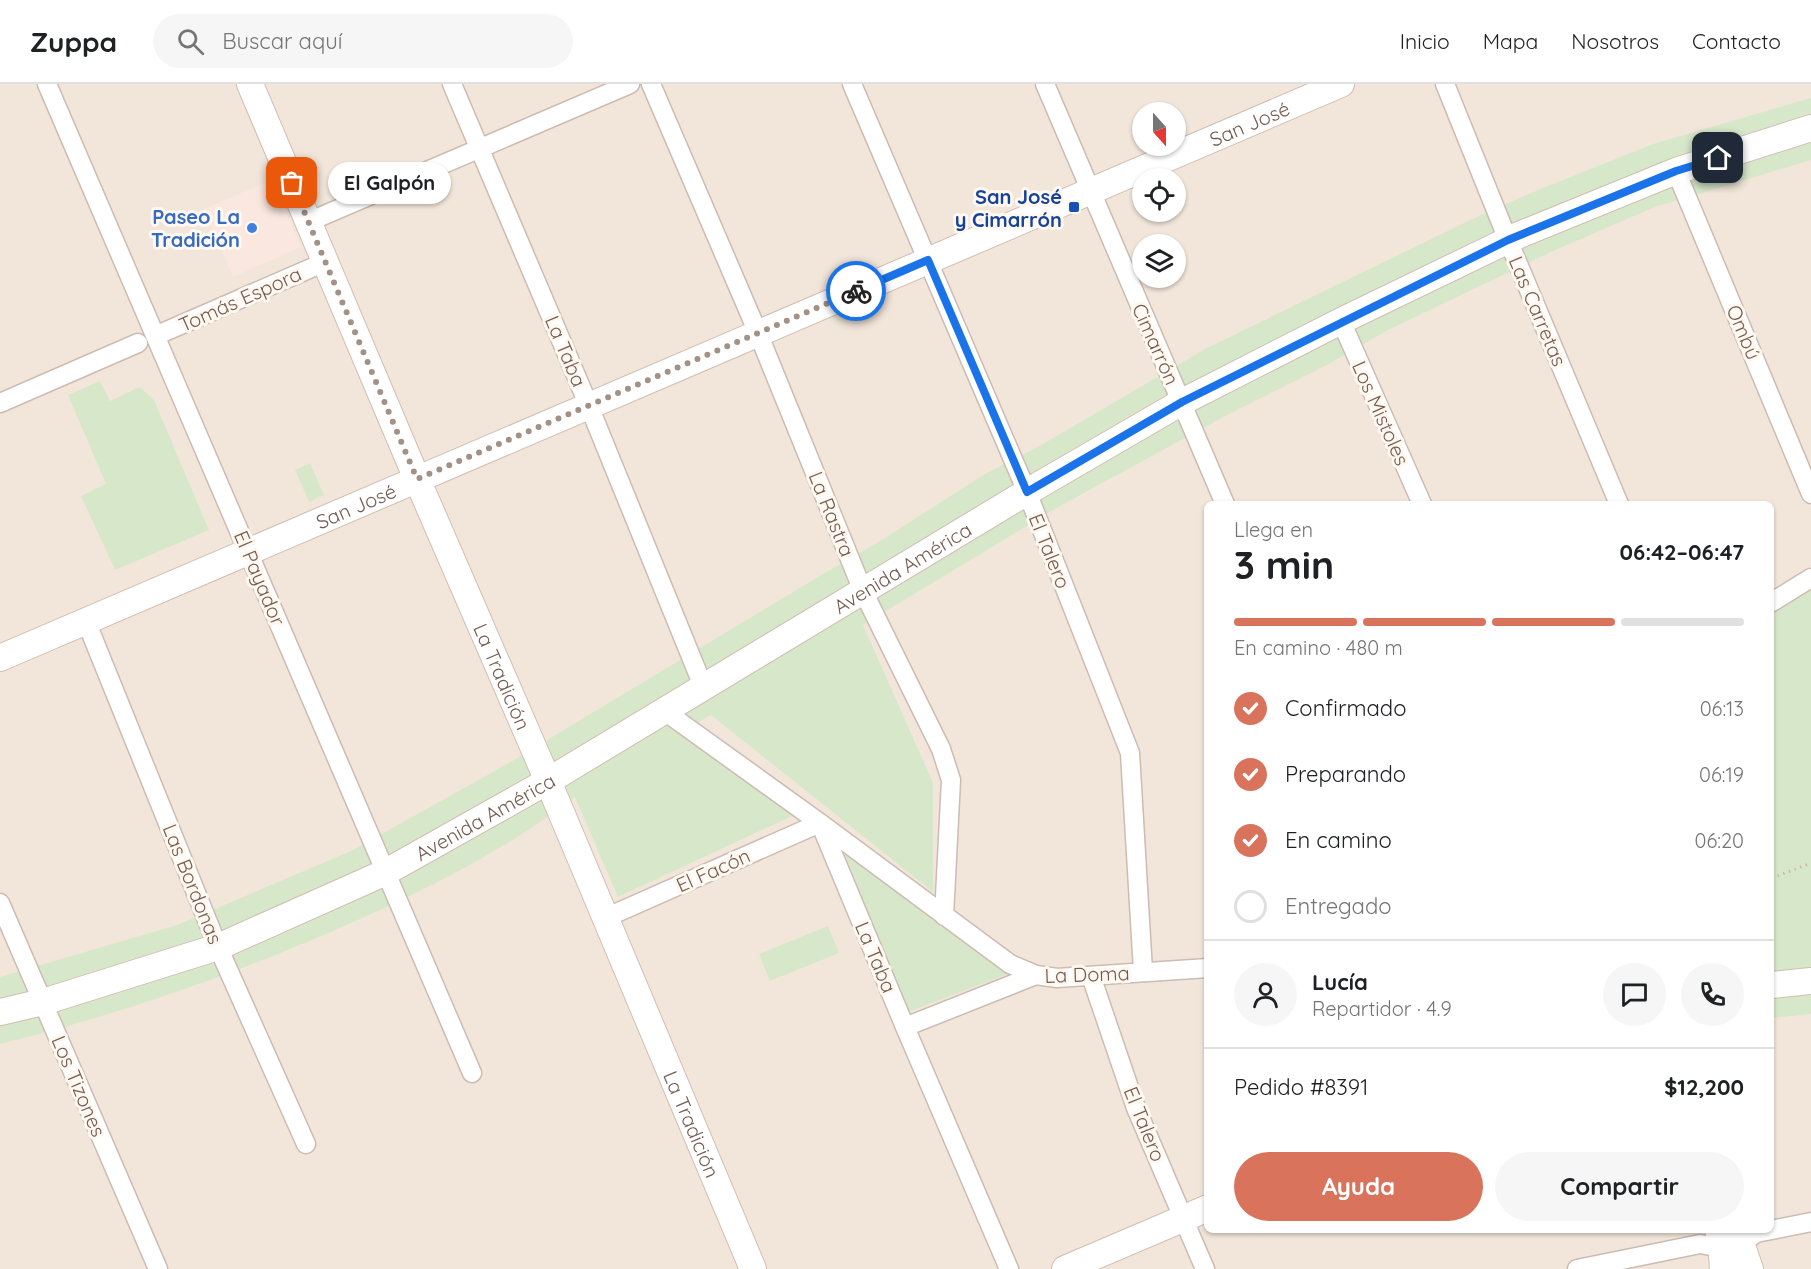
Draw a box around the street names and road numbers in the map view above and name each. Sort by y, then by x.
street label: San José [1206,95,1293,151]
street label: Las Carretas [1504,252,1572,370]
street label: Tomás Espora [175,261,305,337]
street label: Cimarrón [1127,299,1185,389]
street label: Ombú [1721,301,1767,363]
street label: La Taba [540,312,592,390]
street label: Los Mistoles [1347,357,1415,469]
street label: La Rastra [804,468,860,560]
street label: San José [312,478,400,534]
street label: El Talero [1024,510,1076,592]
street label: Avenida América [829,516,976,619]
street label: El Payador [229,527,291,630]
street label: La Tradición [469,619,537,733]
street label: Avenida América [410,767,559,866]
street label: Las Bordonas [158,820,228,948]
street label: El Facón [672,843,754,897]
street label: La Taba [850,918,902,996]
street label: La Doma [1044,960,1130,988]
street label: Los Tizones [46,1032,112,1140]
street label: La Tradición [659,1067,726,1181]
street label: El Talero [1119,1083,1171,1165]

